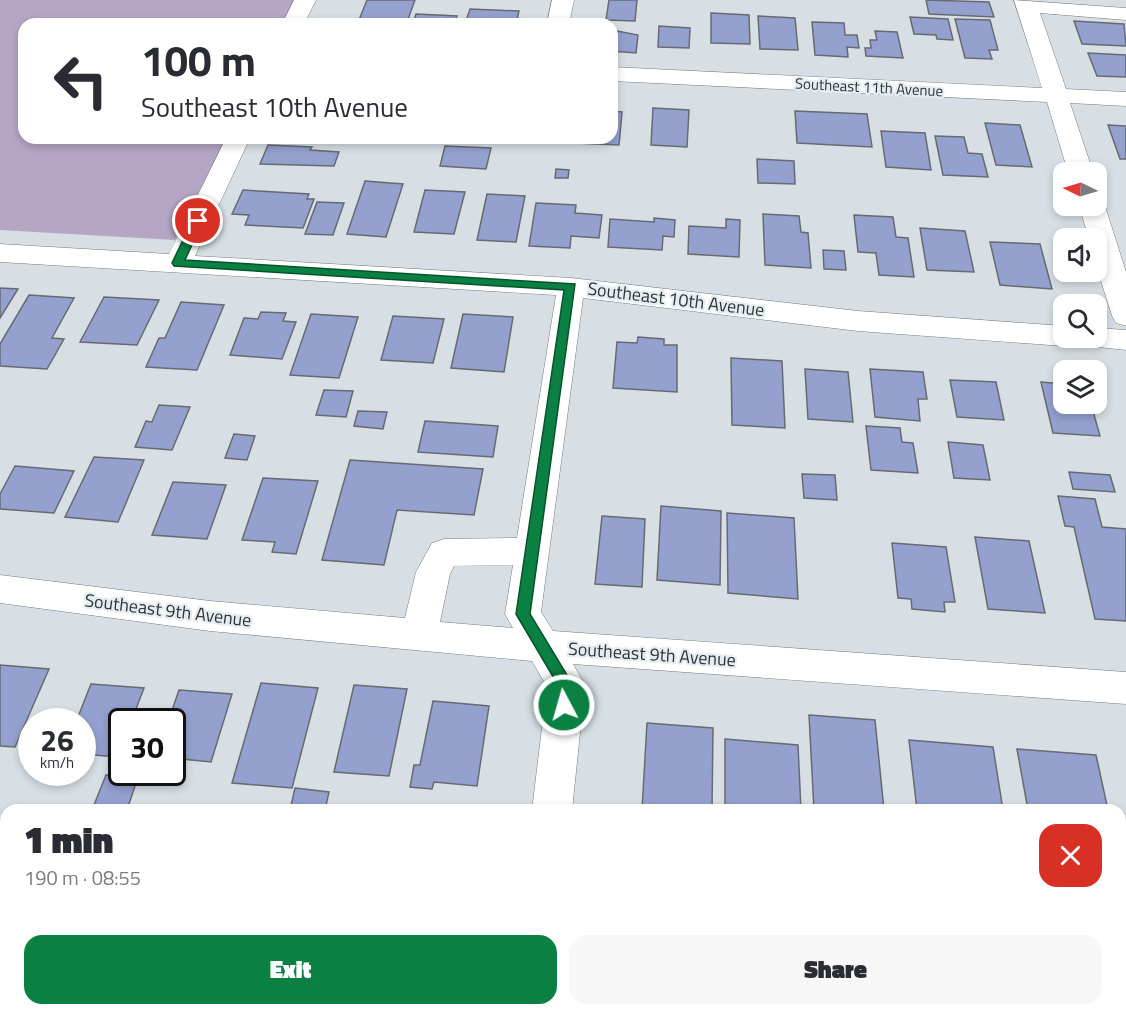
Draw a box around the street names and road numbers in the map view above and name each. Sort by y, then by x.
street label: Southeast 11th Avenue [794,72,944,102]
street label: Southeast 10th Avenue [586,275,766,323]
street label: Southeast 9th Avenue [83,586,253,634]
street label: Southeast 9th Avenue [567,635,737,673]

